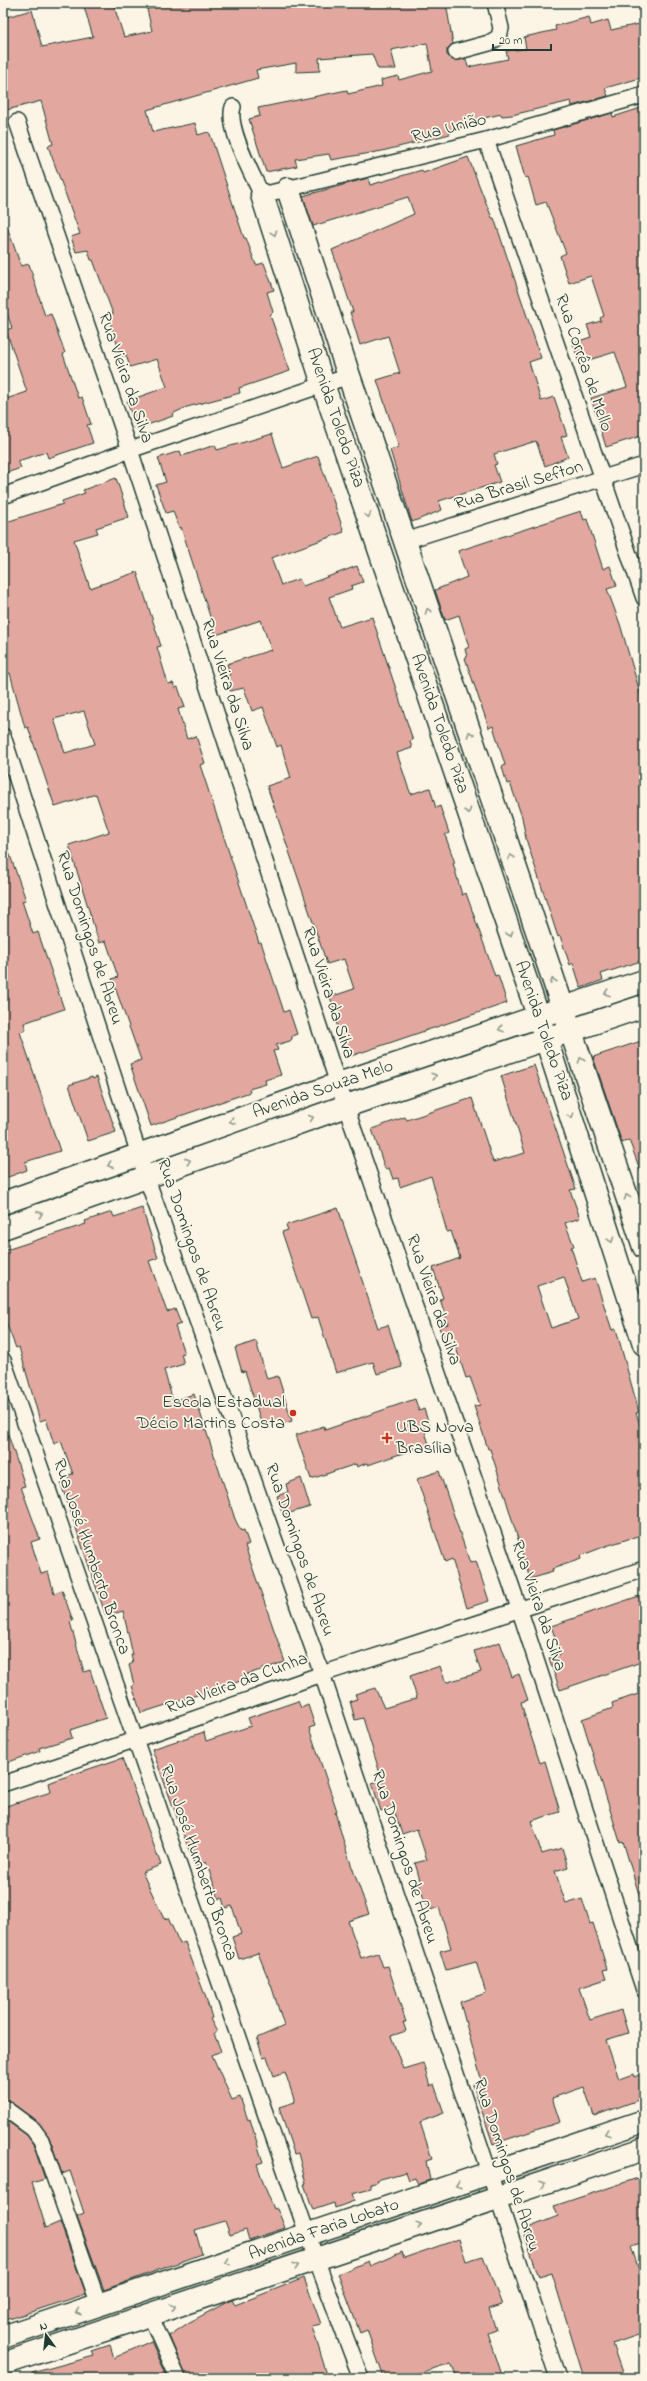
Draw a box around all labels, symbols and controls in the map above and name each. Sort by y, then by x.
scale bar [493,26,551,52]
text: 20 m [499,32,522,50]
street label: Rua União [409,107,489,151]
one-way arrow [269,229,278,236]
street label: Rua Corrêa de Mello [547,291,619,435]
street label: Rua Vieira da Silva [90,309,160,447]
street label: Avenida Toledo Piza [299,345,371,491]
street label: Rua Brasil Sefton [451,454,587,518]
one-way arrow [363,512,372,519]
one-way arrow [424,608,433,615]
street label: Rua Vieira da Silva [193,616,261,754]
street label: Avenida Toledo Piza [403,651,475,797]
one-way arrow [466,731,475,738]
one-way arrow [463,807,472,814]
street label: Rua Domingos de Abreu [48,848,129,1029]
one-way arrow [507,854,516,861]
street label: Rua Vieira da Silva [294,924,362,1062]
one-way arrow [505,930,514,937]
street label: Avenida Toledo Piza [507,958,579,1104]
one-way arrow [549,977,557,984]
one-way arrow [604,988,611,997]
one-way arrow [498,1024,505,1033]
street label: Avenida Souza Melo [249,1054,397,1126]
one-way arrow [577,1057,586,1064]
one-way arrow [431,1073,438,1081]
one-way arrow [566,1112,575,1119]
one-way arrow [307,1114,314,1123]
one-way arrow [229,1117,236,1125]
street label: Rua Domingos de Abreu [148,1155,233,1335]
one-way arrow [185,1157,192,1166]
one-way arrow [106,1160,113,1168]
one-way arrow [623,1193,632,1200]
one-way arrow [36,1211,43,1219]
street label: Rua Vieira da Silva [398,1231,468,1369]
one-way arrow [606,1236,615,1243]
place label: Escola Estadual Décio Martins Costa [135,1390,285,1437]
marker: Escola Estadual Décio Martins Costa [288,1408,298,1418]
place label: UBS Nova Brasília [395,1415,474,1462]
marker: UBS Nova Brasília [381,1432,393,1444]
street label: Rua José Humberto Bronca [45,1456,137,1658]
street label: Rua Domingos de Abreu [256,1460,341,1640]
street label: Rua Vieira da Silva [503,1537,573,1675]
street label: Rua Vieira da Cunha [162,1646,312,1722]
street label: Rua José Humberto Bronca [152,1762,244,1964]
street label: Rua Domingos de Abreu [363,1767,444,1948]
street label: Rua Domingos de Abreu [465,2075,546,2256]
one-way arrow [604,2129,611,2137]
one-way arrow [454,2180,461,2188]
one-way arrow [539,2180,546,2188]
street label: Avenida Faria Lobato [245,2192,403,2268]
one-way arrow [416,2221,423,2230]
one-way arrow [225,2257,232,2266]
one-way arrow [292,2262,299,2271]
one-way arrow [169,2304,176,2312]
one-way arrow [75,2307,82,2316]
north arrow [26,2315,66,2355]
text: N [38,2318,49,2335]

